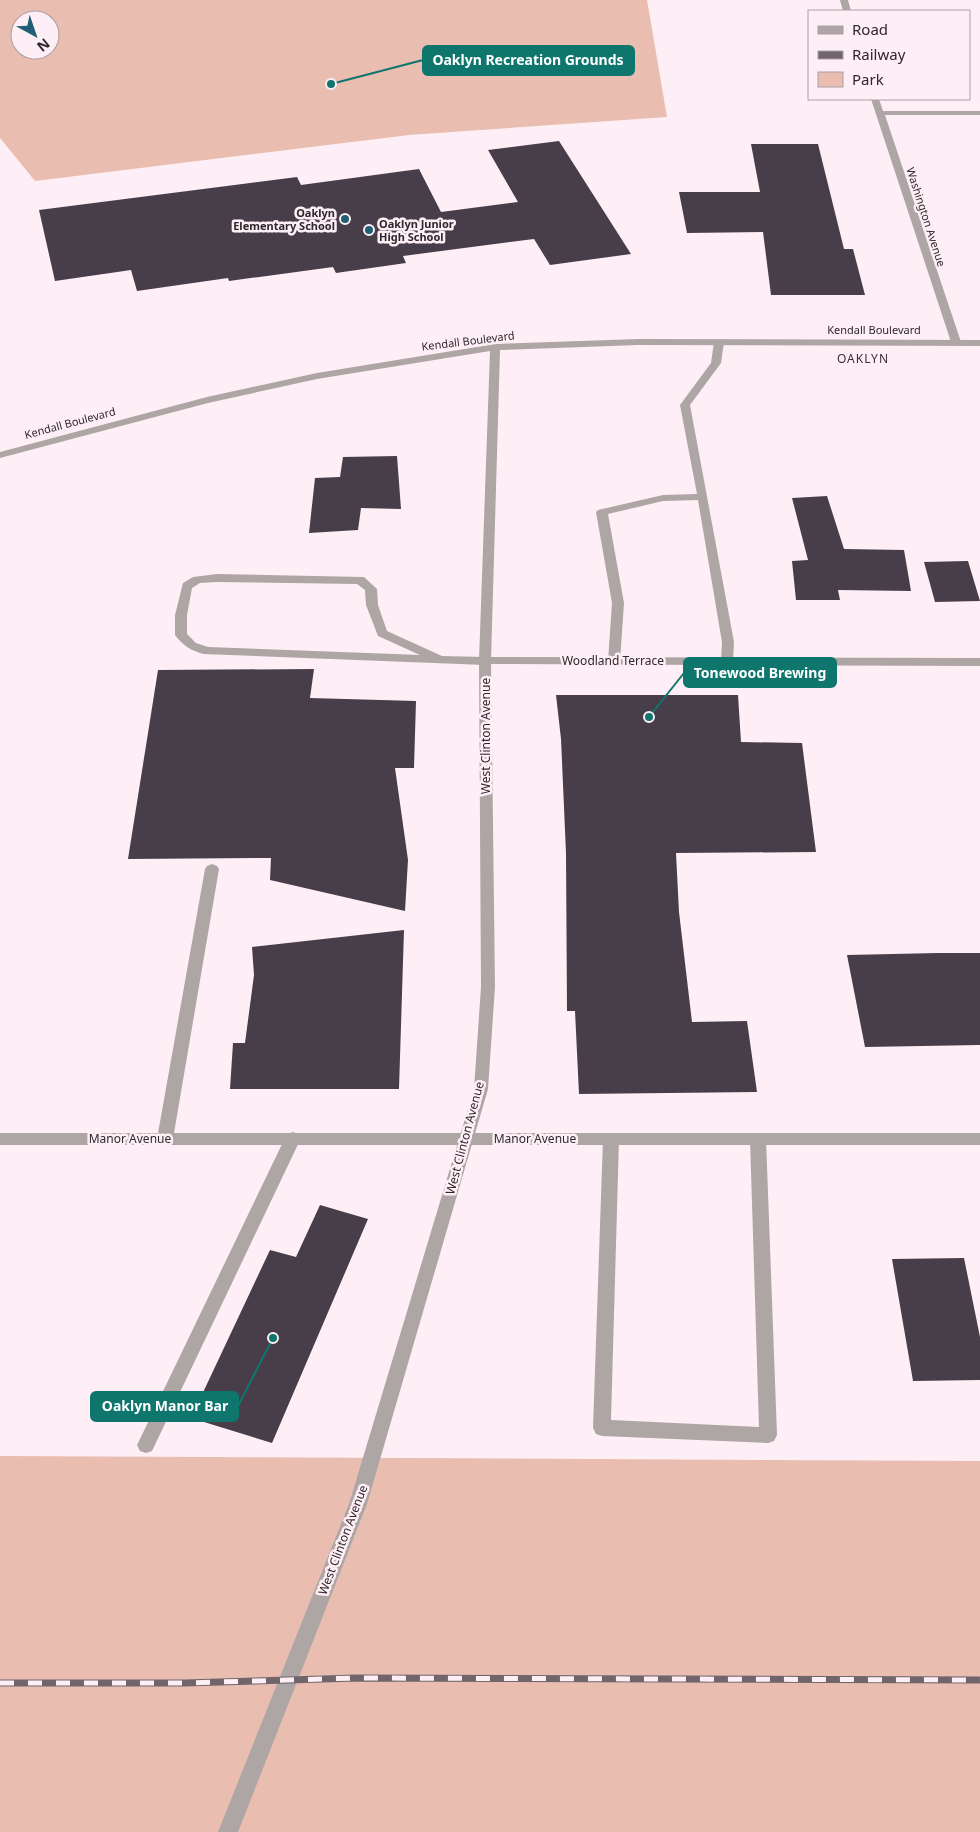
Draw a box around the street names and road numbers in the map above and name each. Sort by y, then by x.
street label: Washington Avenue [903,165,950,268]
street label: Kendall Boulevard [827,322,921,337]
street label: Kendall Boulevard [421,327,515,354]
street label: Kendall Boulevard [23,403,117,442]
street label: Woodland Terrace [562,652,664,669]
street label: West Clinton Avenue [477,678,494,794]
street label: West Clinton Avenue [441,1079,488,1196]
street label: Manor Avenue [89,1130,171,1147]
street label: Manor Avenue [494,1130,576,1147]
street label: West Clinton Avenue [314,1482,371,1597]

